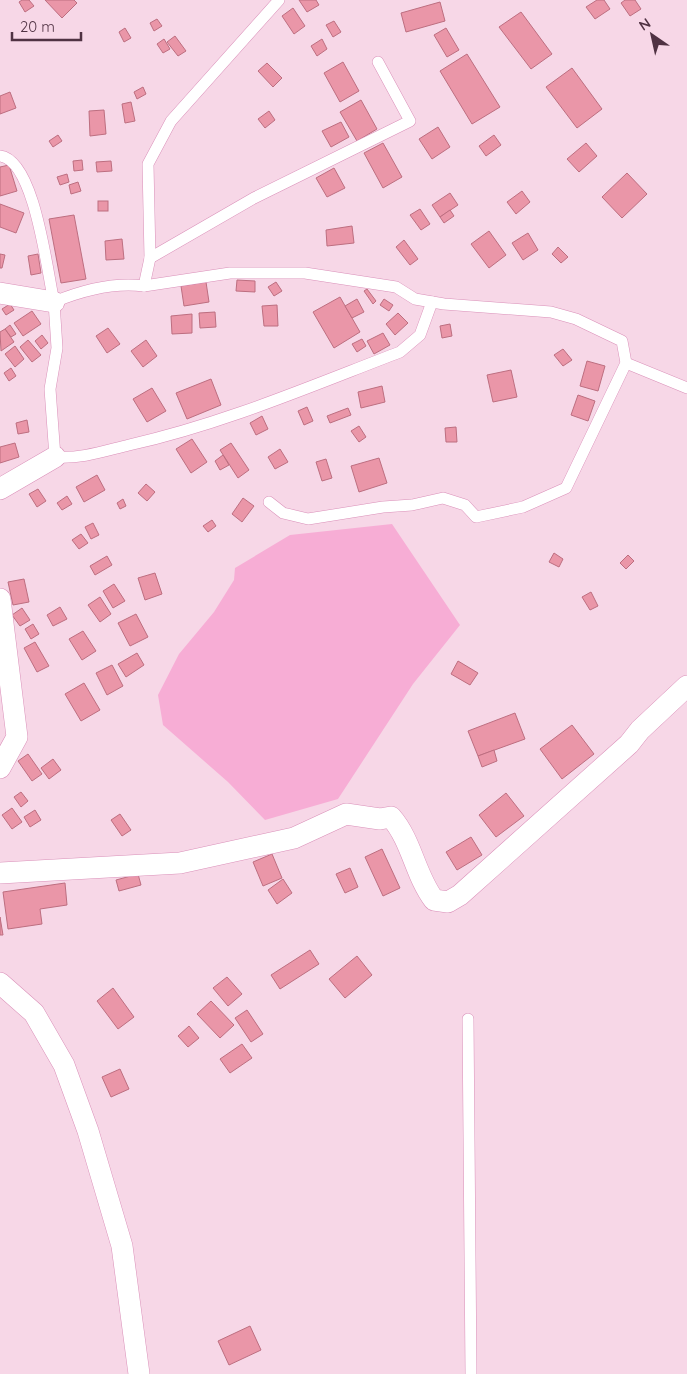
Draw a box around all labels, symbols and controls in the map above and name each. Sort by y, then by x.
scale bar [12,10,81,42]
north arrow [627,10,677,60]
text: N [635,14,654,35]
text: 20 m [20,17,55,36]

